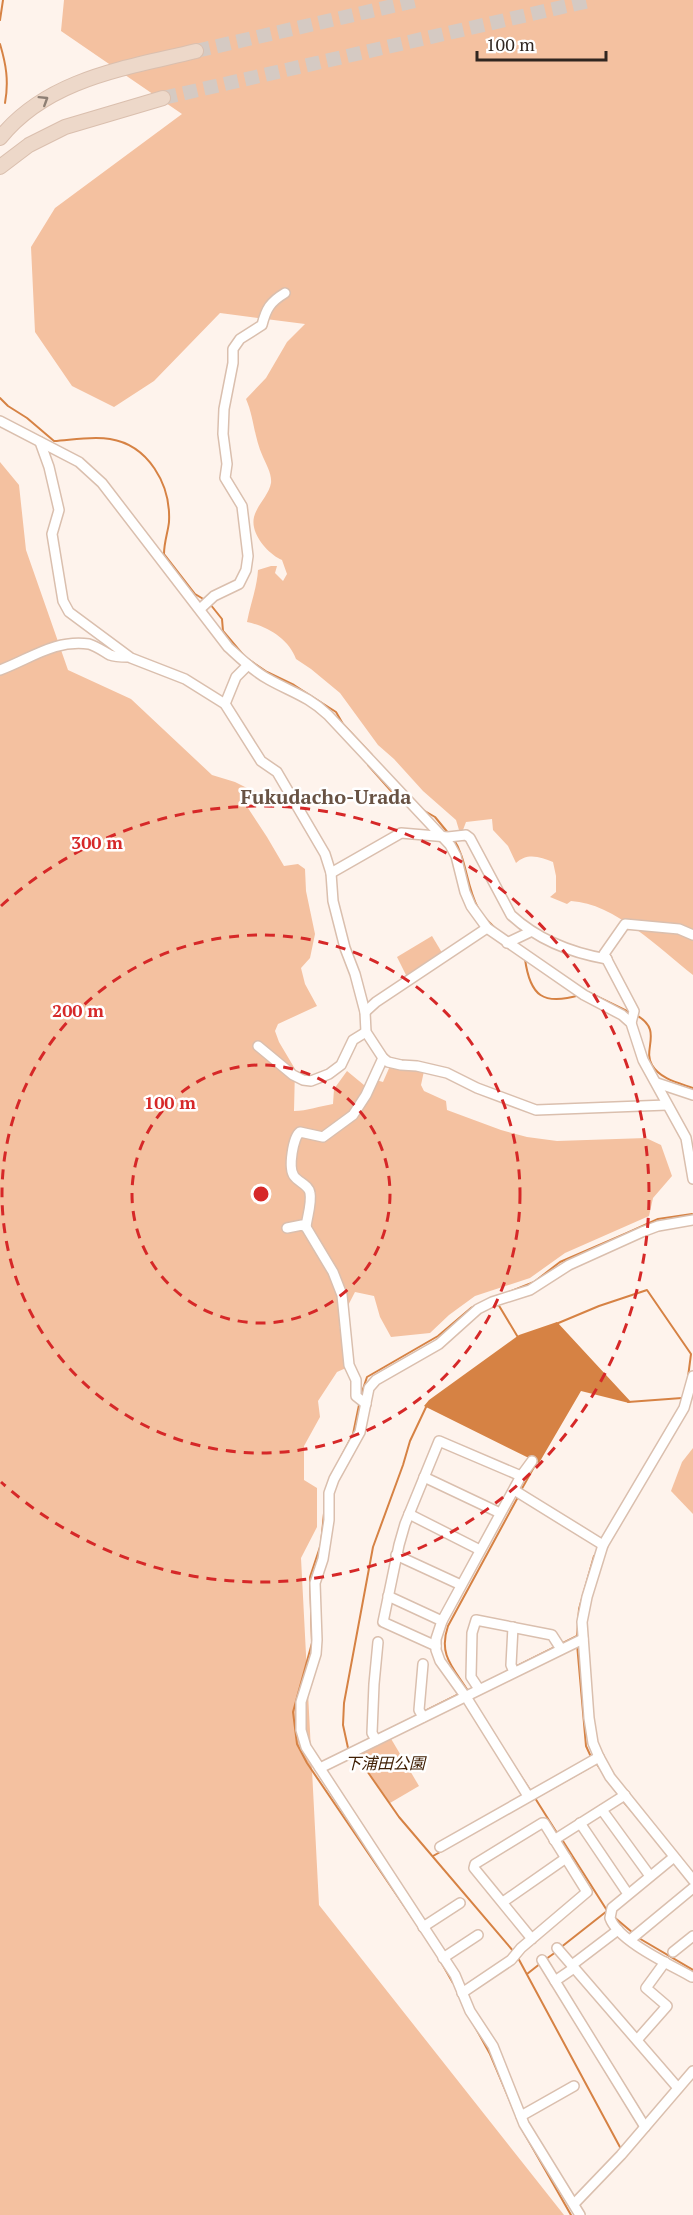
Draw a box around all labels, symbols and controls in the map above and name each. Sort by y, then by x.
scale bar [477,24,606,62]
text: 100 m [486,32,535,56]
one-way arrow [38,95,48,107]
district label: Fukudacho-Urada [241,783,411,810]
text: 300 m [71,830,123,854]
text: 200 m [52,998,104,1022]
text: 100 m [144,1090,196,1114]
centre of rings [251,1184,271,1204]
park label: 下浦田公園 [345,1752,427,1774]

